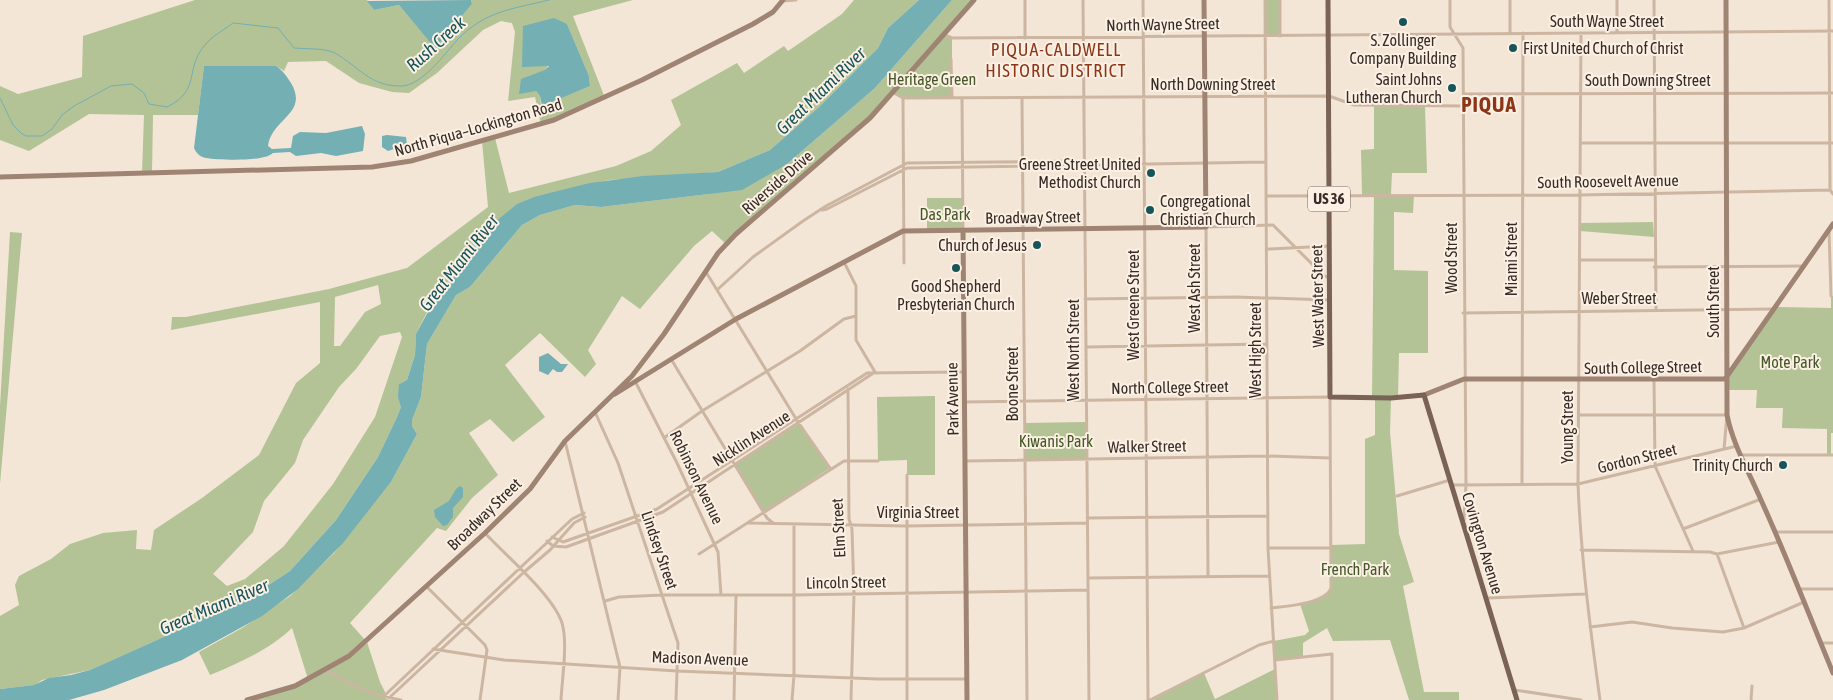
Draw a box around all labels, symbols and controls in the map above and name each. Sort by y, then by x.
water label: Rush Creek [402,11,470,76]
street label: South Wayne Street [1550,12,1664,31]
street label: North Wayne Street [1106,14,1220,35]
marker: S. Zollinger Company Building [1397,16,1409,28]
place label: S. Zollinger Company Building [1350,31,1457,68]
district label: PIQUA-CALDWELL HISTORIC DISTRICT [985,39,1127,81]
place label: First United Church of Christ [1523,39,1684,57]
water label: Great Miami River [772,42,870,139]
marker: First United Church of Christ [1507,42,1519,54]
park label: Heritage Green [888,70,976,89]
place label: Saint Johns Lutheran Church [1346,70,1442,106]
street label: South Downing Street [1585,71,1711,90]
street label: North Downing Street [1150,75,1276,94]
marker: Saint Johns Lutheran Church [1446,82,1458,94]
district label: PIQUA [1461,92,1517,116]
street label: North Piqua–Lockington Road [392,94,564,161]
street label: Riverside Drive [738,146,816,218]
place label: Greene Street United Methodist Church [1019,155,1141,191]
marker: Greene Street United Methodist Church [1145,167,1157,179]
street label: South Roosevelt Avenue [1537,171,1679,191]
road number: US 36 [1308,186,1350,212]
place label: Congregational Christian Church [1160,192,1256,228]
marker: Congregational Christian Church [1144,204,1156,216]
park label: Das Park [920,205,970,223]
street label: Broadway Street [985,207,1081,228]
water label: Great Miami River [415,210,503,315]
street label: Miami Street [1502,221,1520,296]
street label: Wood Street [1442,222,1460,294]
place label: Church of Jesus [938,236,1027,254]
marker: Church of Jesus [1031,239,1043,251]
street label: West Ash Street [1185,243,1203,333]
street label: West Water Street [1307,244,1327,348]
street label: West Greene Street [1124,249,1142,360]
marker: Good Shepherd Presbyterian Church [950,262,962,274]
street label: South Street [1704,266,1722,338]
place label: Good Shepherd Presbyterian Church [897,277,1015,314]
street label: Weber Street [1581,289,1657,307]
street label: West North Street [1064,299,1082,401]
street label: West High Street [1246,302,1265,398]
street label: Boone Street [1003,346,1021,421]
park label: Mote Park [1761,353,1819,371]
street label: South College Street [1584,357,1703,378]
street label: Park Avenue [942,362,962,436]
street label: North College Street [1111,377,1229,398]
street label: Young Street [1558,390,1577,464]
street label: Nicklin Avenue [709,406,793,470]
street label: Robinson Avenue [667,427,727,527]
park label: Kiwanis Park [1019,432,1093,450]
street label: Walker Street [1107,436,1187,456]
street label: Gordon Street [1596,439,1679,477]
place label: Trinity Church [1693,456,1773,475]
marker: Trinity Church [1777,459,1789,471]
street label: Broadway Street [443,474,526,554]
street label: Covington Avenue [1458,490,1507,596]
street label: Elm Street [827,497,849,558]
street label: Virginia Street [877,503,960,522]
street label: Lindsey Street [637,508,682,592]
park label: French Park [1321,560,1389,578]
street label: Lincoln Street [806,572,887,592]
water label: Great Miami River [156,574,272,639]
street label: Madison Avenue [651,647,749,669]

